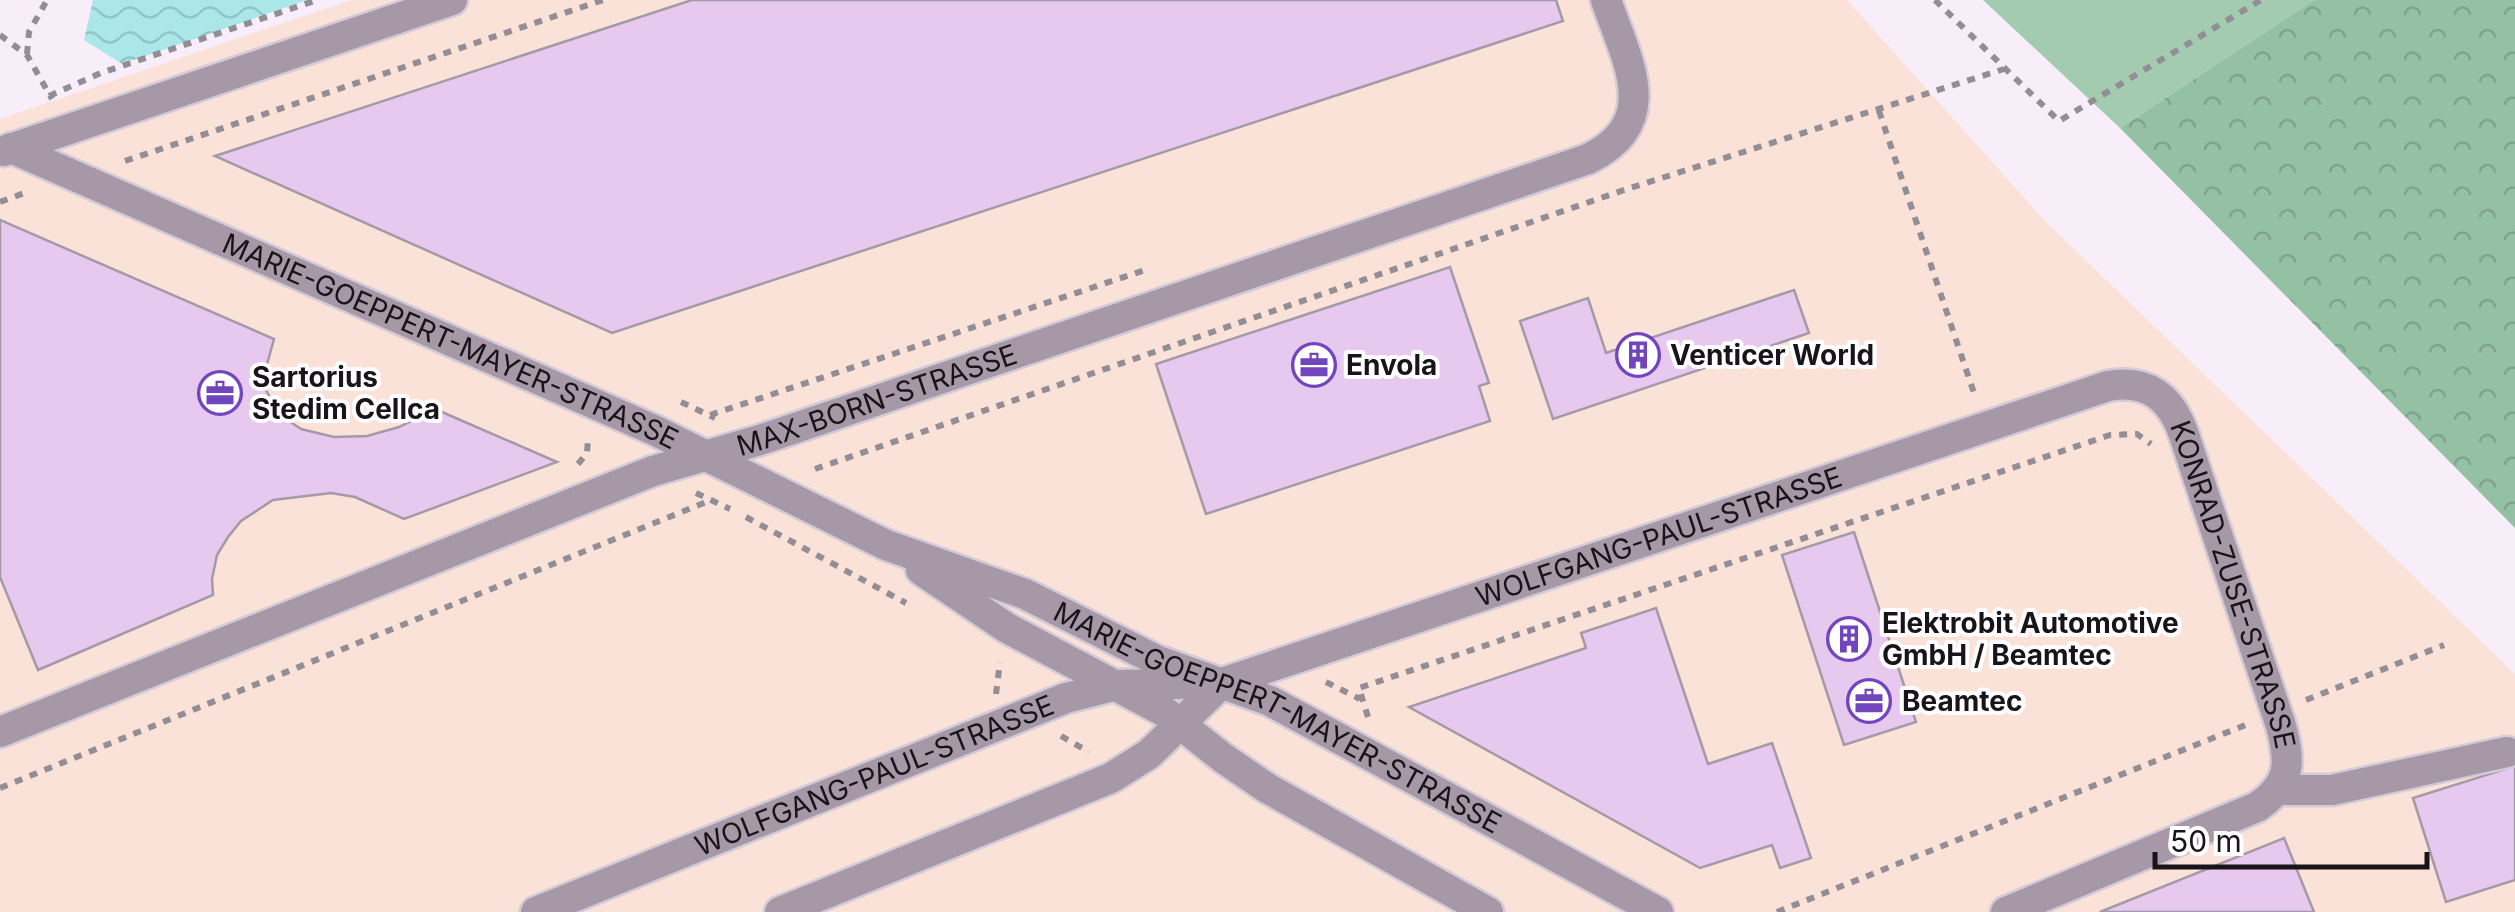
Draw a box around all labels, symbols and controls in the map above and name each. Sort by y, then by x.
street label: MARIE-GOEPPERT-MAYER-STRASSE [217,226,684,456]
building icon: Venticer World [1615,332,1661,378]
street label: MAX-BORN-STRASSE [733,337,1021,463]
place label: Venticer World [1670,338,1874,372]
office icon: Envola [1291,342,1337,388]
place label: Envola [1346,348,1437,382]
place label: Sartorius Stedim Cellca [252,360,440,426]
office icon: Sartorius Stedim Cellca [197,370,243,416]
street label: KONRAD-ZUSE-STRASSE [2163,416,2303,752]
street label: WOLFGANG-PAUL-STRASSE [1472,459,1846,614]
street label: MARIE-GOEPPERT-MAYER-STRASSE [1048,594,1507,841]
place label: Elektrobit Automotive GmbH / Beamtec [1882,606,2179,672]
building icon: Elektrobit Automotive GmbH / Beamtec [1826,616,1872,662]
office icon: Beamtec [1846,678,1892,724]
place label: Beamtec [1902,684,2022,718]
street label: WOLFGANG-PAUL-STRASSE [690,688,1059,863]
scale bar [2155,807,2428,869]
text: 50 m [2170,823,2242,859]

